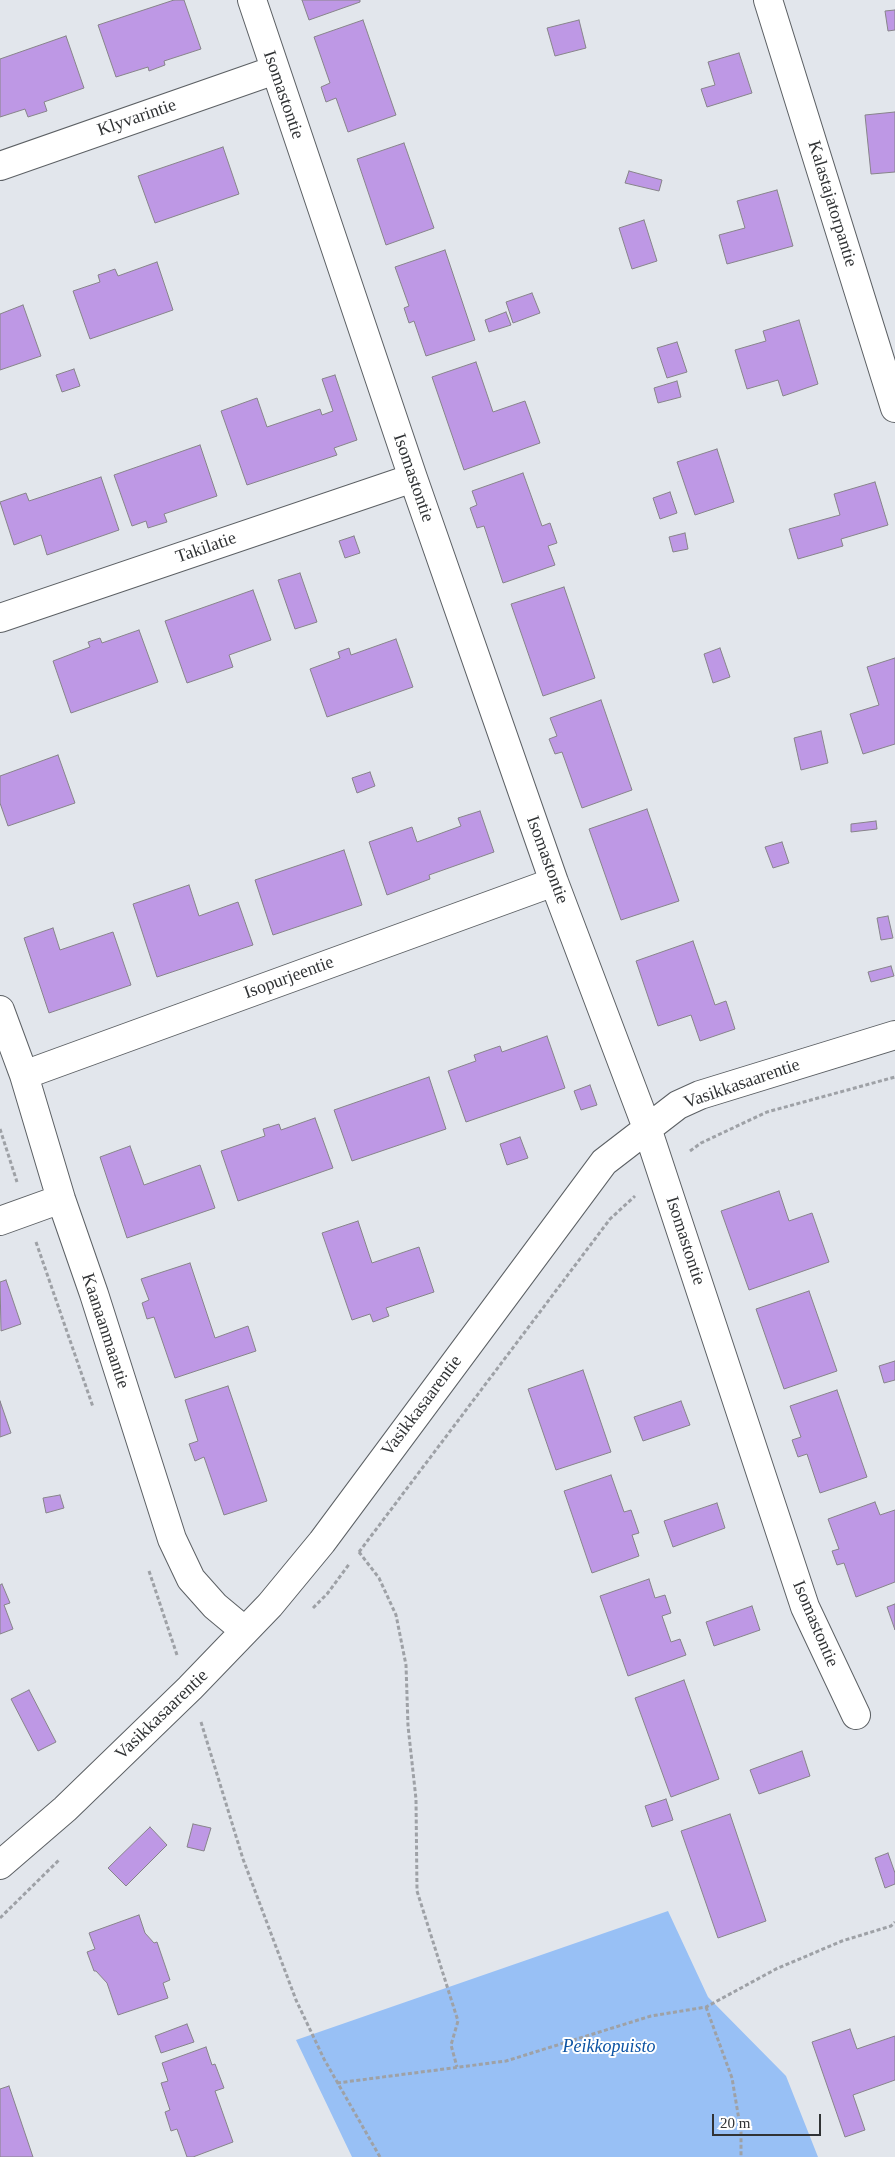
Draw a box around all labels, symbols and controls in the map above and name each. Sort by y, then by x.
street label: Isomastontie [258,48,308,142]
street label: Klyvarintie [95,94,179,142]
street label: Kalastajatorpantie [803,138,861,270]
street label: Isomastontie [388,431,438,525]
street label: Takilatie [173,528,239,568]
street label: Isomastontie [521,813,573,907]
street label: Isopurjeentie [241,952,337,1004]
street label: Vasikkasaarentie [681,1054,803,1114]
street label: Isomastontie [661,1194,709,1288]
street label: Kaanaanmaantie [76,1271,134,1391]
street label: Vasikkasaarentie [377,1351,467,1461]
street label: Isomastontie [787,1577,843,1671]
street label: Vasikkasaarentie [111,1665,213,1765]
park label: Peikkopuisto [563,2036,655,2058]
scale bar [715,2104,824,2136]
text: 20 m [720,2115,750,2131]

